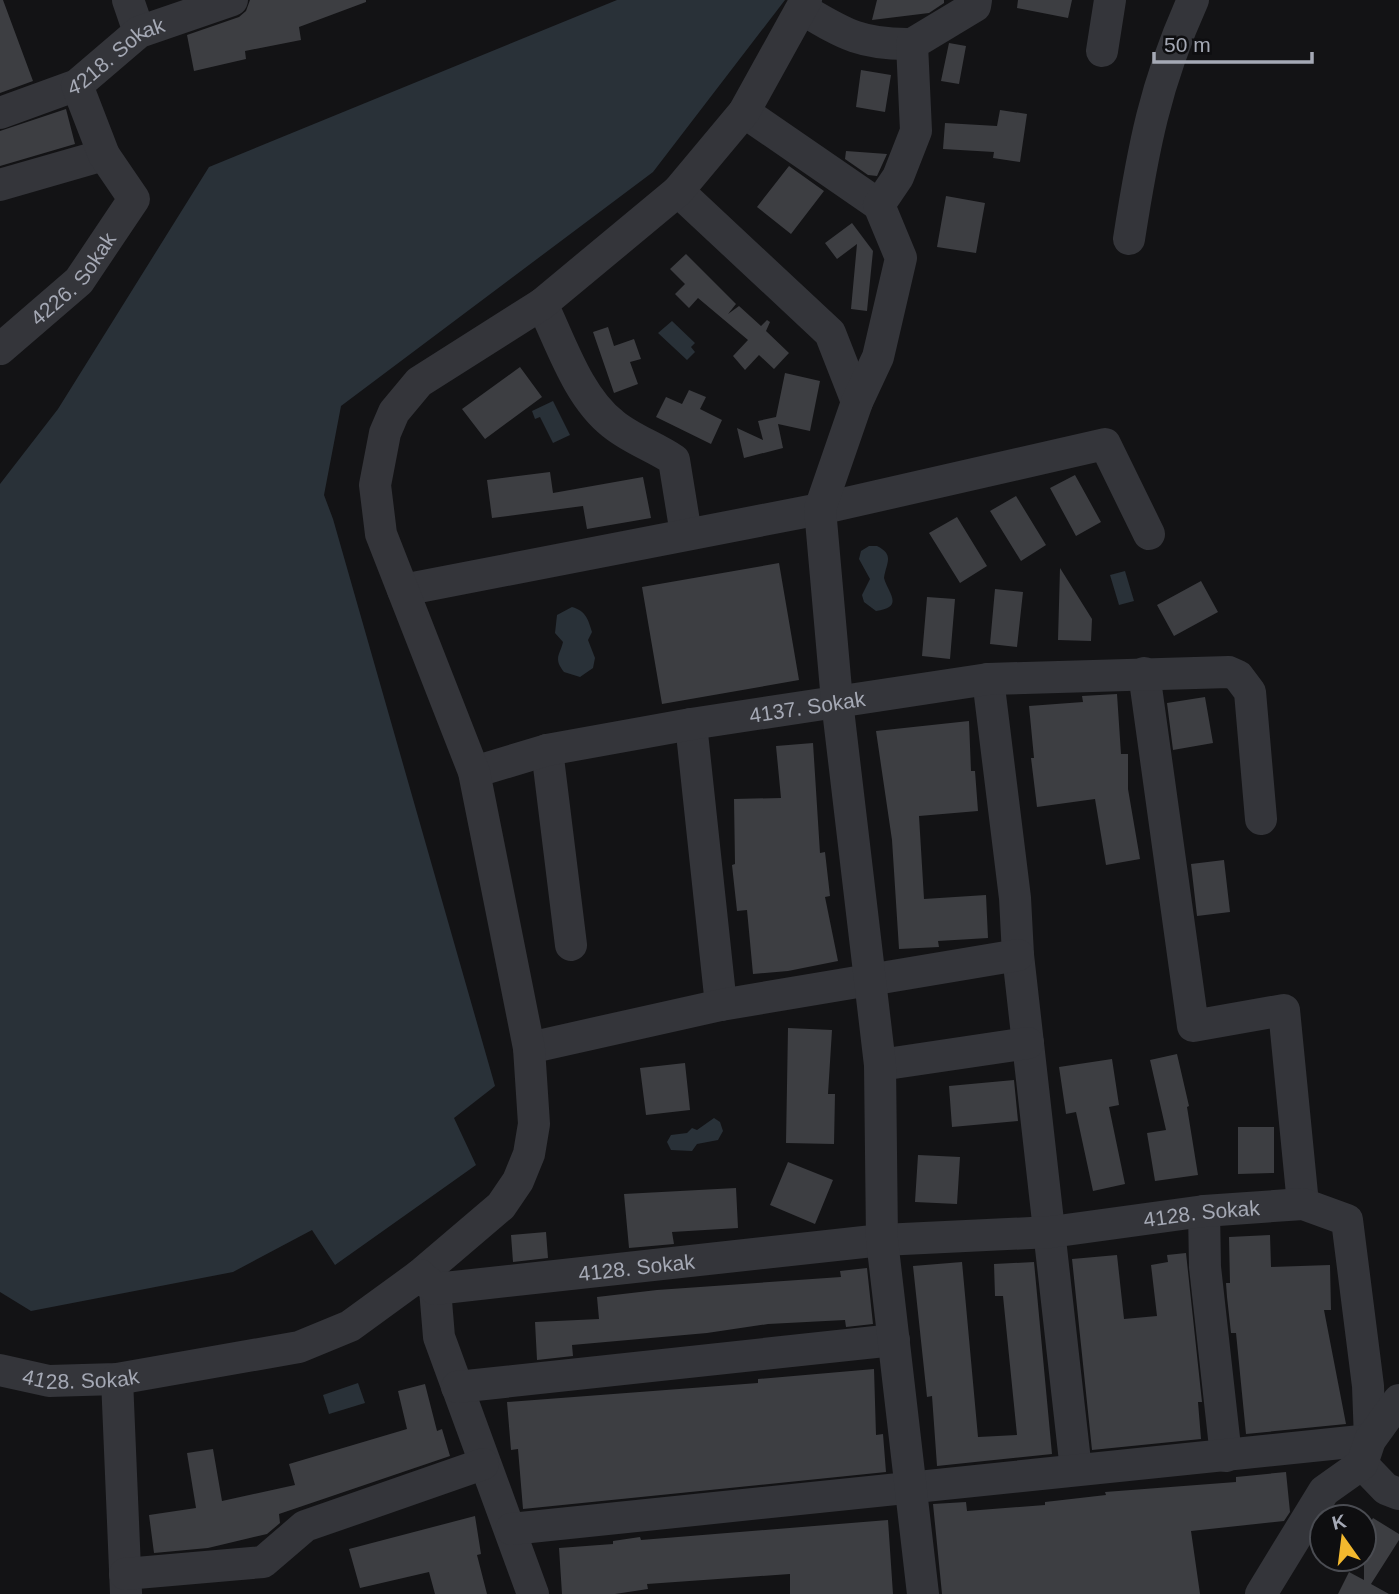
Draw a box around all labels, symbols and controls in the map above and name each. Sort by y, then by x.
street label: 4218. Sokak [64,13,168,99]
scale bar [1154,21,1312,65]
text: 50 m [1164,33,1211,56]
street label: 4226. Sokak [26,228,120,329]
street label: 4137. Sokak [748,686,867,727]
street label: 4128. Sokak [1142,1196,1261,1231]
street label: 4128. Sokak [577,1249,696,1285]
street label: 4128. Sokak [20,1364,141,1393]
north arrow [1308,1503,1378,1573]
text: K [1330,1510,1348,1534]

